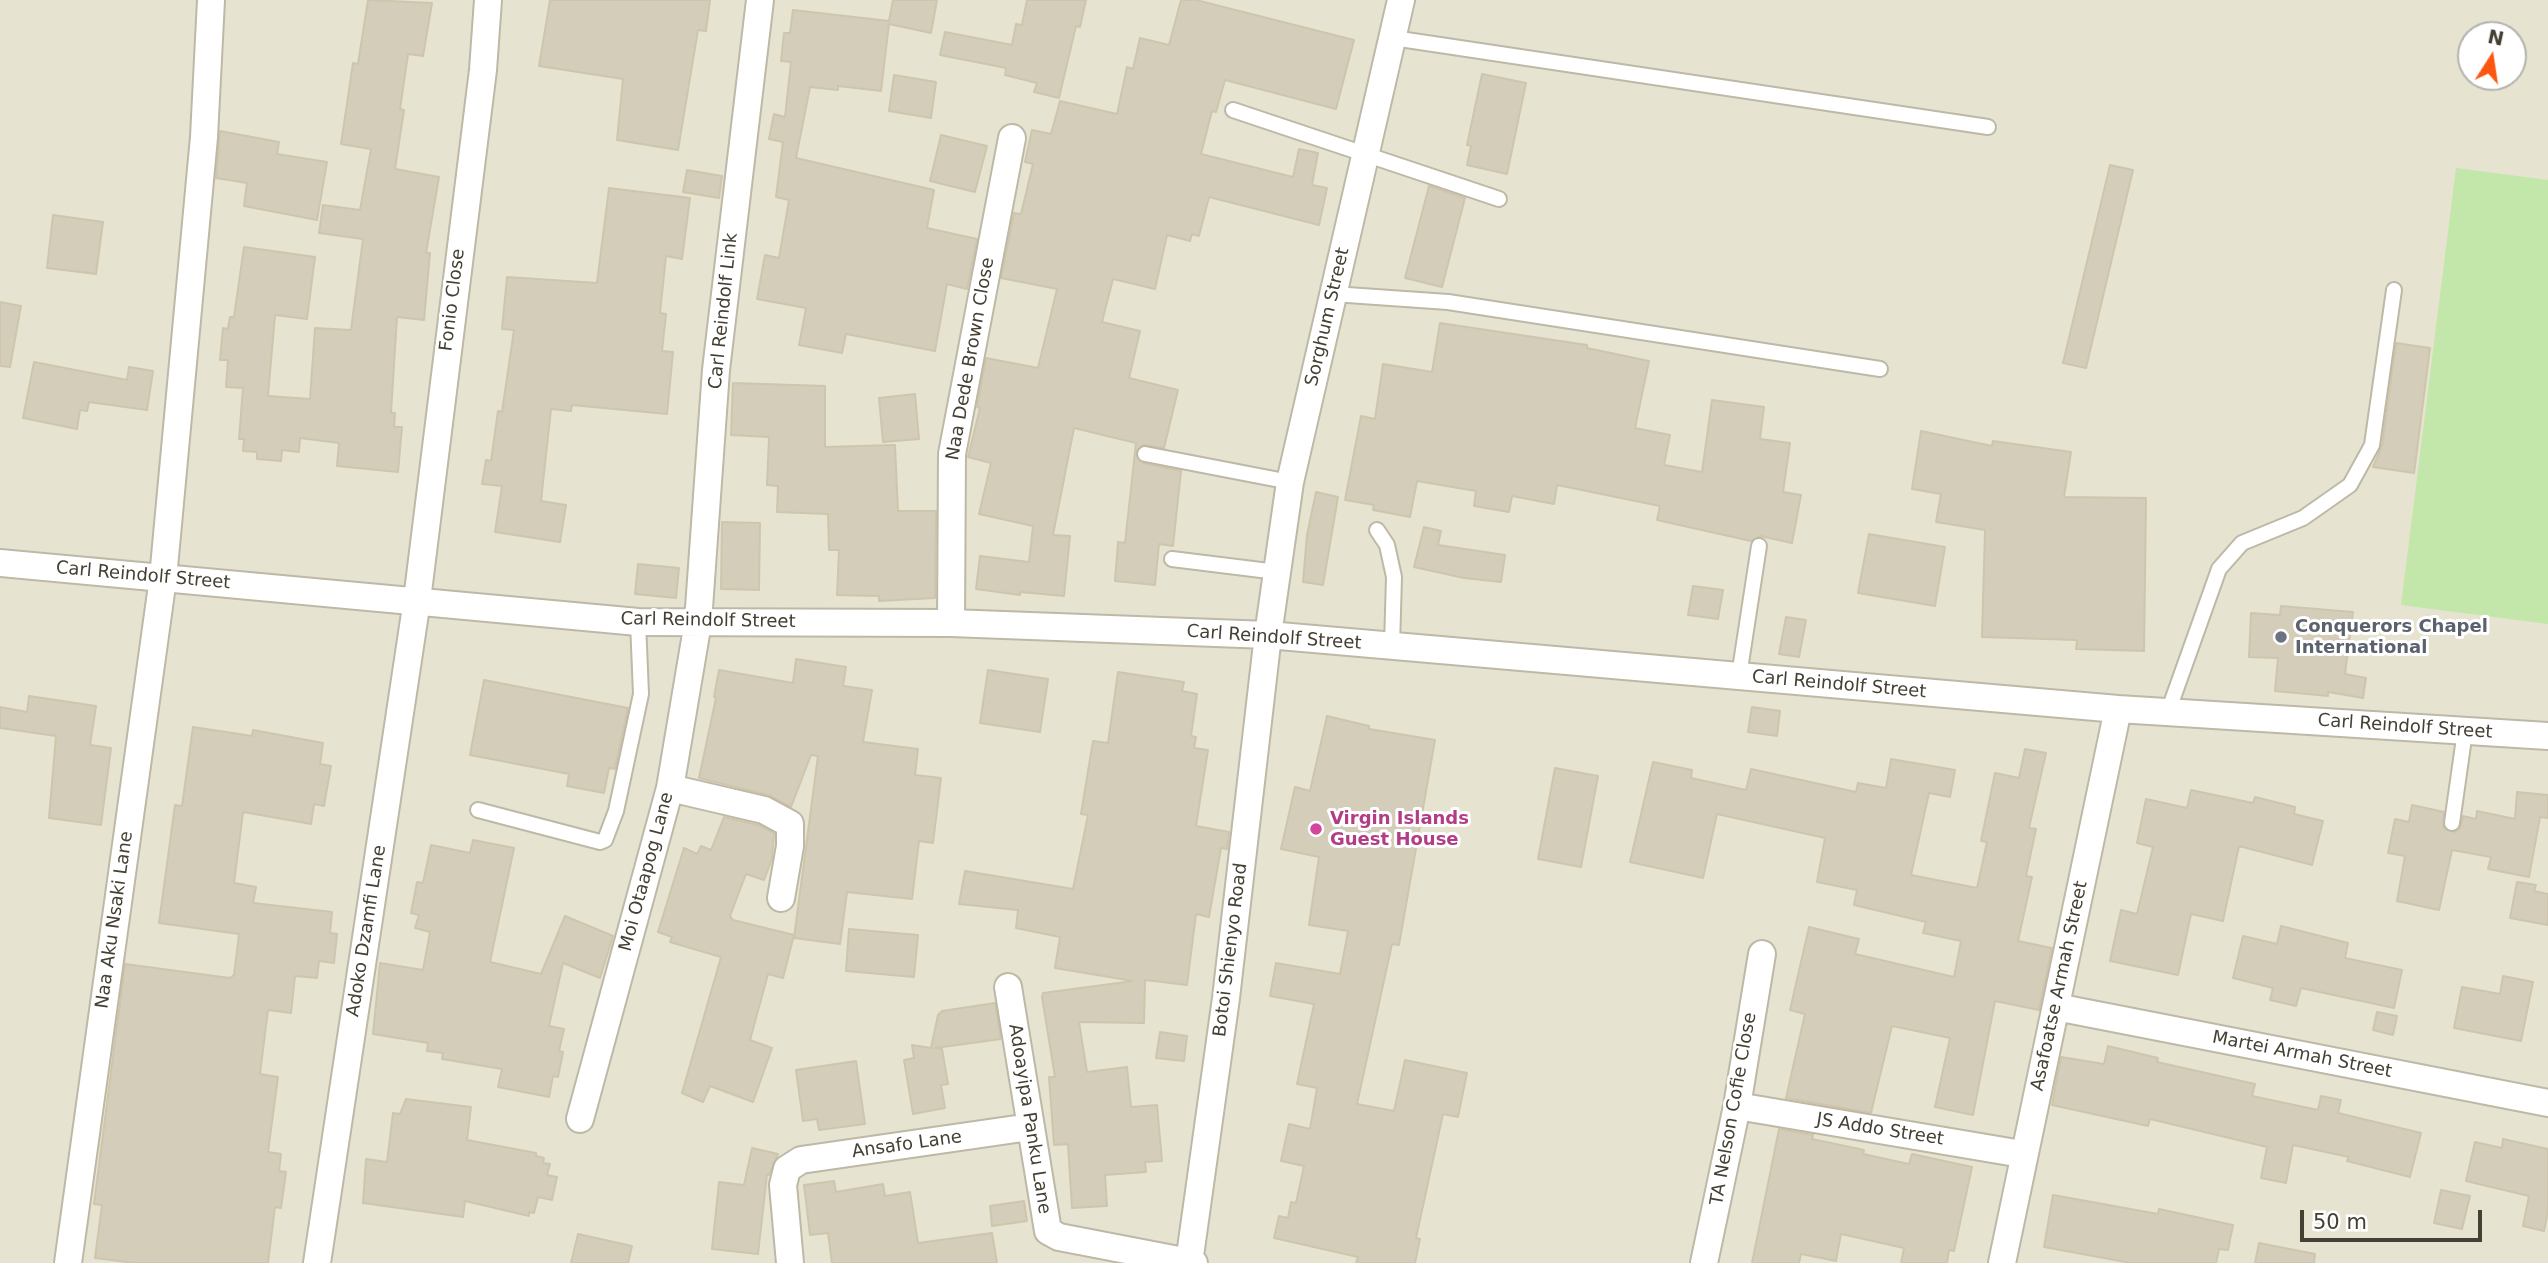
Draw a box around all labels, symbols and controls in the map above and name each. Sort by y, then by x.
north arrow [2457,21,2527,91]
text: N [2486,25,2506,50]
street label: Carl Reindolf Link [705,232,743,390]
street label: Sorghum Street [1302,246,1354,388]
street label: Fonio Close [436,248,470,352]
street label: Naa Dede Brown Close [943,256,999,462]
street label: Carl Reindolf Street [55,558,231,594]
street label: Carl Reindolf Street [620,609,796,633]
place label: Conquerors Chapel International [2295,616,2488,658]
street label: Carl Reindolf Street [1186,621,1362,655]
marker: Conquerors Chapel International [2273,629,2289,645]
street label: Carl Reindolf Street [1751,667,1927,703]
street label: Carl Reindolf Street [2317,710,2493,744]
street label: Moi Otaapog Lane [615,790,679,954]
place label: Virgin Islands Guest House [1330,808,1469,850]
marker: Virgin Islands Guest House [1308,821,1324,837]
street label: Naa Aku Nsaki Lane [92,830,138,1010]
street label: Adoko Dzamfi Lane [343,844,391,1018]
street label: Botoi Shienyo Road [1210,862,1252,1038]
street label: Asafoatse Armah Street [2027,879,2093,1093]
street label: TA Nelson Cofie Close [1706,1011,1762,1207]
street label: Adoayipa Panku Lane [1003,1022,1055,1216]
street label: Martei Armah Street [2210,1027,2394,1083]
street label: JS Addo Street [1815,1109,1945,1151]
street label: Ansafo Lane [851,1127,963,1163]
scale bar [2303,1196,2485,1240]
text: 50 m [2313,1210,2367,1234]

